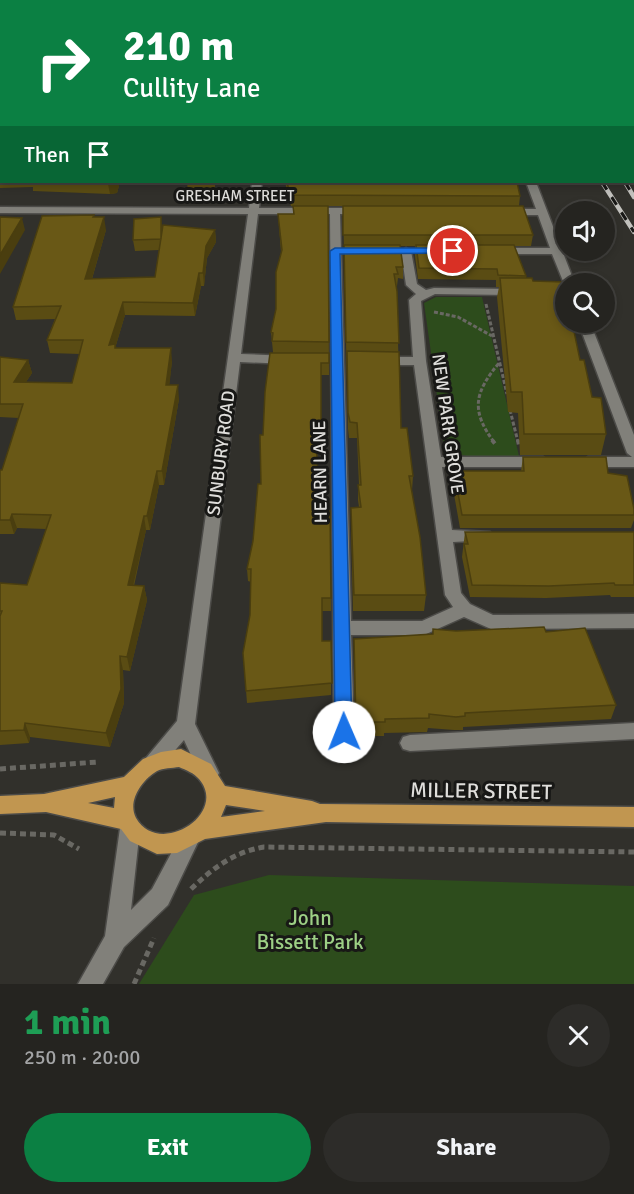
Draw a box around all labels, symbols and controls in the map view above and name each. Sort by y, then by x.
text: 210 m [123,21,234,72]
icon: right [24,24,102,102]
text: Cullity Lane [123,72,260,105]
icon: arrive [82,138,115,171]
text: Then [24,141,70,168]
street label: GRESHAM STREET [176,187,295,205]
map controls [555,201,615,333]
button: sound [555,201,615,261]
pin [427,225,478,276]
icon: arrive [436,234,469,267]
button: search [555,273,615,333]
street label: NEW PARK GROVE [427,352,469,496]
street label: SUNBURY ROAD [202,389,240,517]
street label: HEARN LANE [308,420,332,524]
position arrow [312,700,376,764]
street label: MILLER STREET [410,777,553,805]
park label: John Bissett Park [257,905,364,955]
text: 1 min [24,1000,111,1045]
button: close [547,1004,610,1067]
text: 250 m · 20:00 [24,1045,140,1070]
button: Exit [24,1113,311,1182]
button: Share [323,1113,610,1182]

